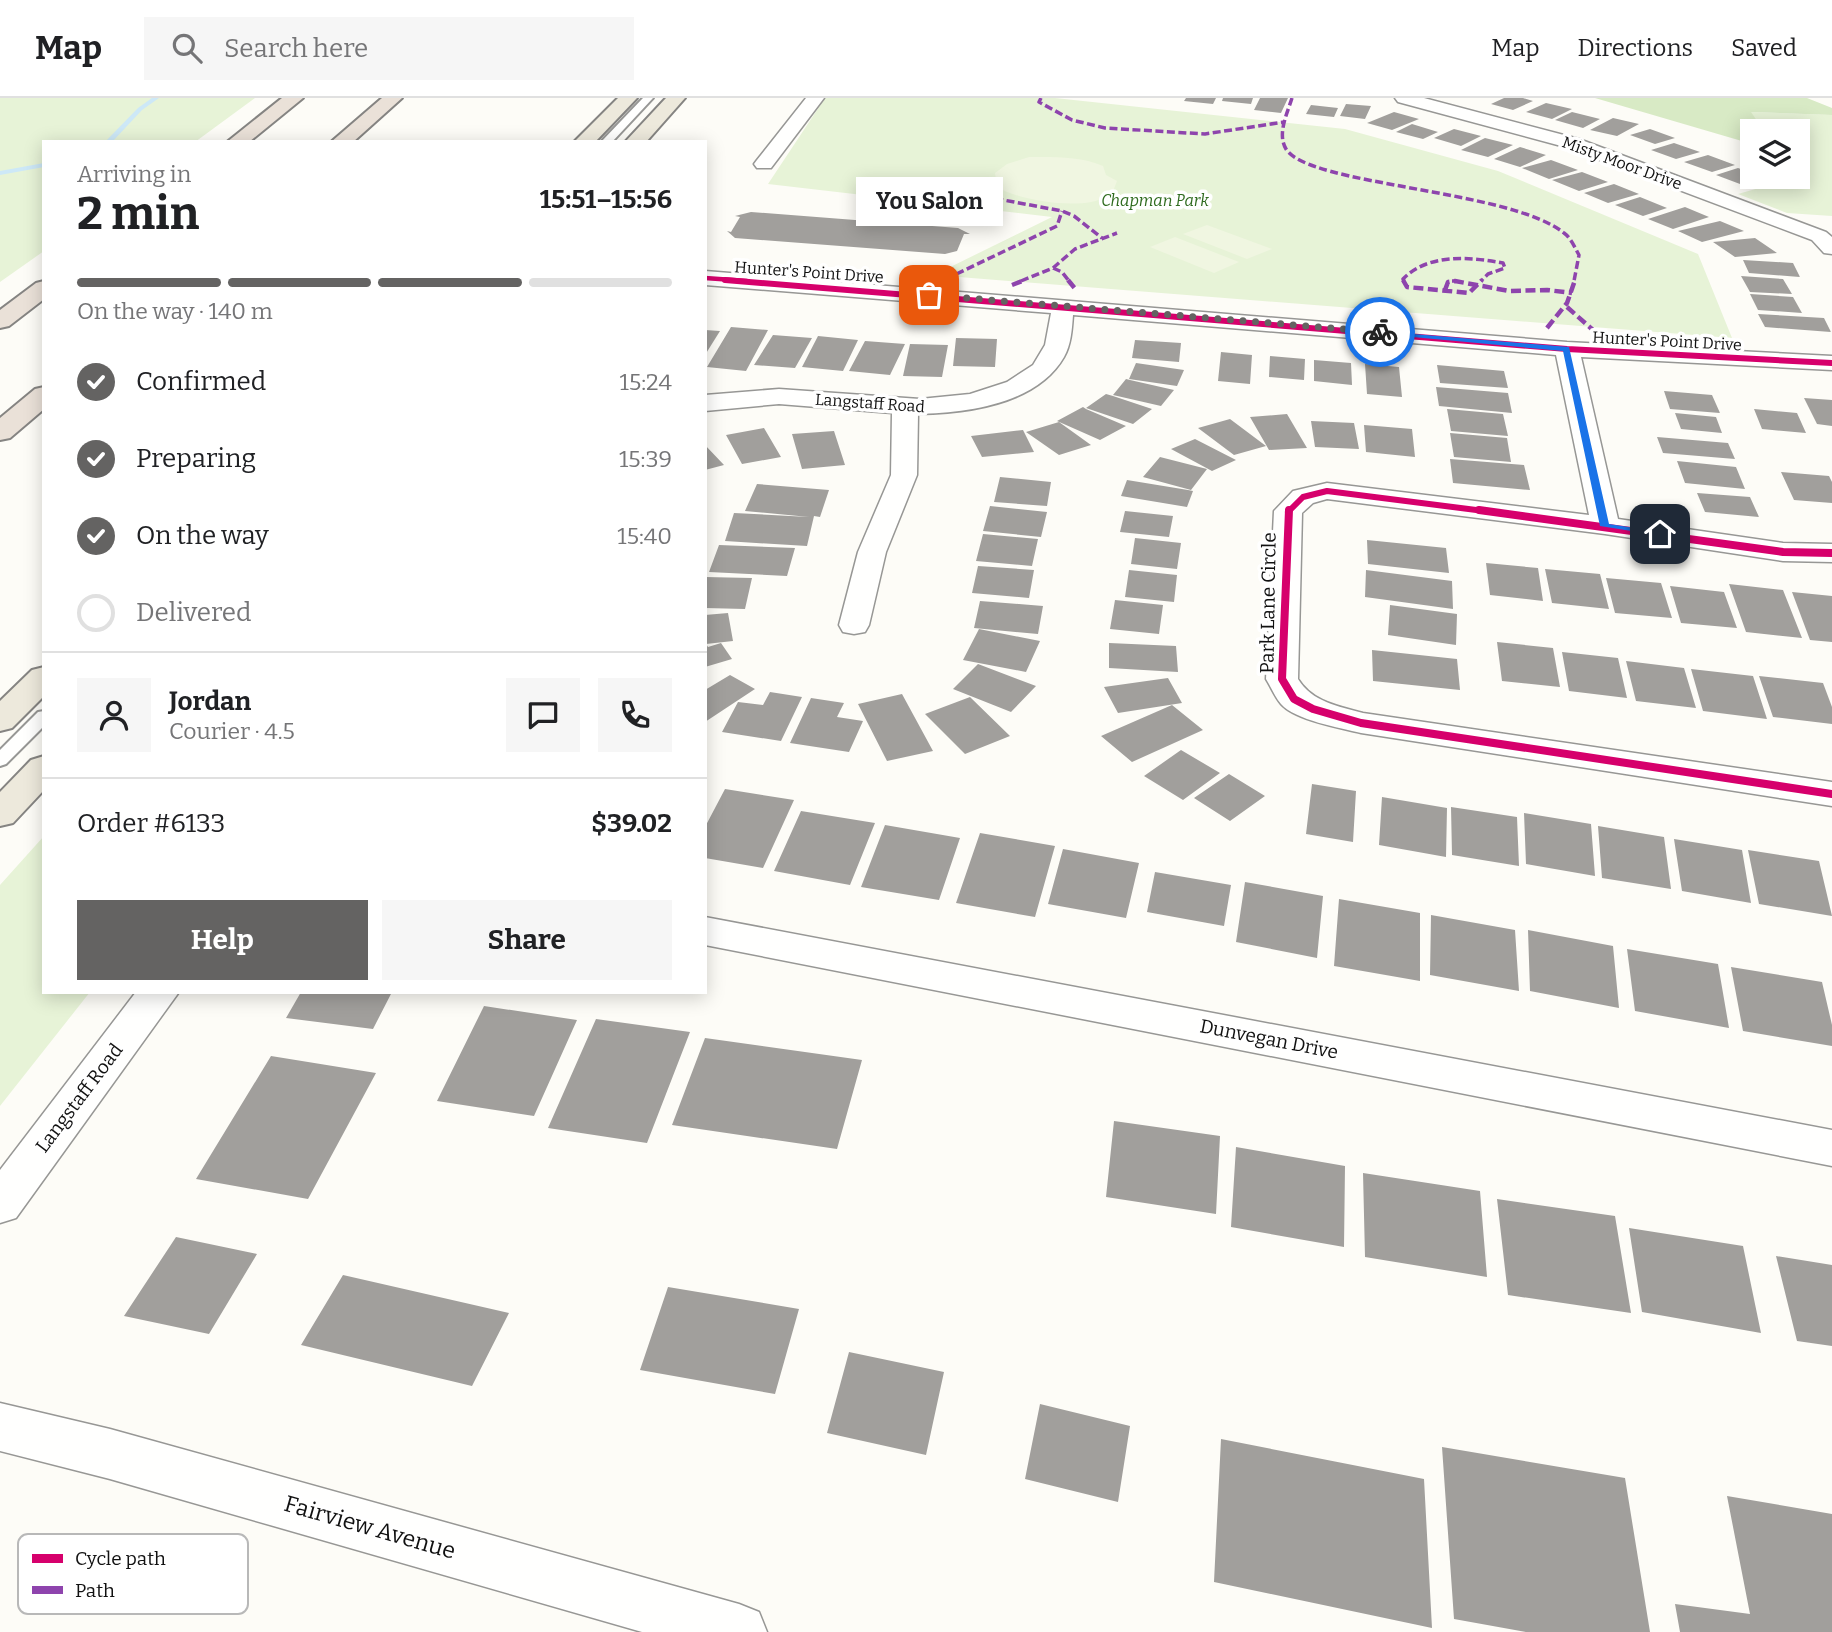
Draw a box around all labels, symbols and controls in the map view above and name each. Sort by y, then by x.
search box [144,17,634,80]
text: Map [35,28,102,68]
icon: search [168,29,206,67]
text: Search here [224,33,368,64]
text: Map [1491,34,1540,62]
text: Directions [1578,34,1693,62]
text: Saved [1731,34,1797,62]
map controls [1740,119,1810,189]
button: layers [1740,119,1810,189]
street label: Misty Moor Drive [1560,133,1684,193]
text: Arriving in [77,160,191,188]
callout: You Salon [856,176,1002,225]
text: 15:51–15:56 [540,184,672,215]
text: 2 min [77,186,199,241]
text: You Salon [876,187,983,215]
park label: Chapman Park [1101,191,1209,210]
street label: Hunter's Point Drive [734,257,884,287]
pin [899,265,959,325]
icon: bag [910,276,948,314]
text: On the way · 140 m [77,297,273,325]
courier [1345,297,1415,367]
icon: bike [1361,313,1399,351]
street label: Hunter's Point Drive [1592,328,1742,354]
icon: check [77,363,115,401]
text: Confirmed [136,366,266,397]
text: 15:24 [620,368,672,396]
street label: Langstaff Road [814,390,926,416]
icon: check [77,440,115,478]
text: Preparing [136,443,256,474]
text: 15:39 [619,445,672,473]
pin [1630,504,1690,564]
icon: home [1641,515,1679,553]
icon: check [77,517,115,555]
text: On the way [136,520,269,551]
text: 15:40 [617,522,672,550]
street label: Park Lane Circle [1255,532,1281,674]
text: Delivered [136,597,251,628]
button: person [77,678,151,752]
button: chat [506,678,580,752]
button: phone [598,678,672,752]
text: Jordan [169,686,251,717]
text: Courier · 4.5 [169,717,295,745]
text: Order #6133 [77,808,225,839]
text: $39.02 [591,808,672,839]
button: Help [77,900,368,980]
button: Share [382,900,672,980]
street label: Dunvegan Drive [1198,1014,1340,1064]
street label: Langstaff Road [30,1039,128,1157]
street label: Fairview Avenue [281,1489,459,1565]
legend [18,1534,248,1614]
text: Cycle path [75,1547,166,1570]
text: Path [75,1579,115,1602]

